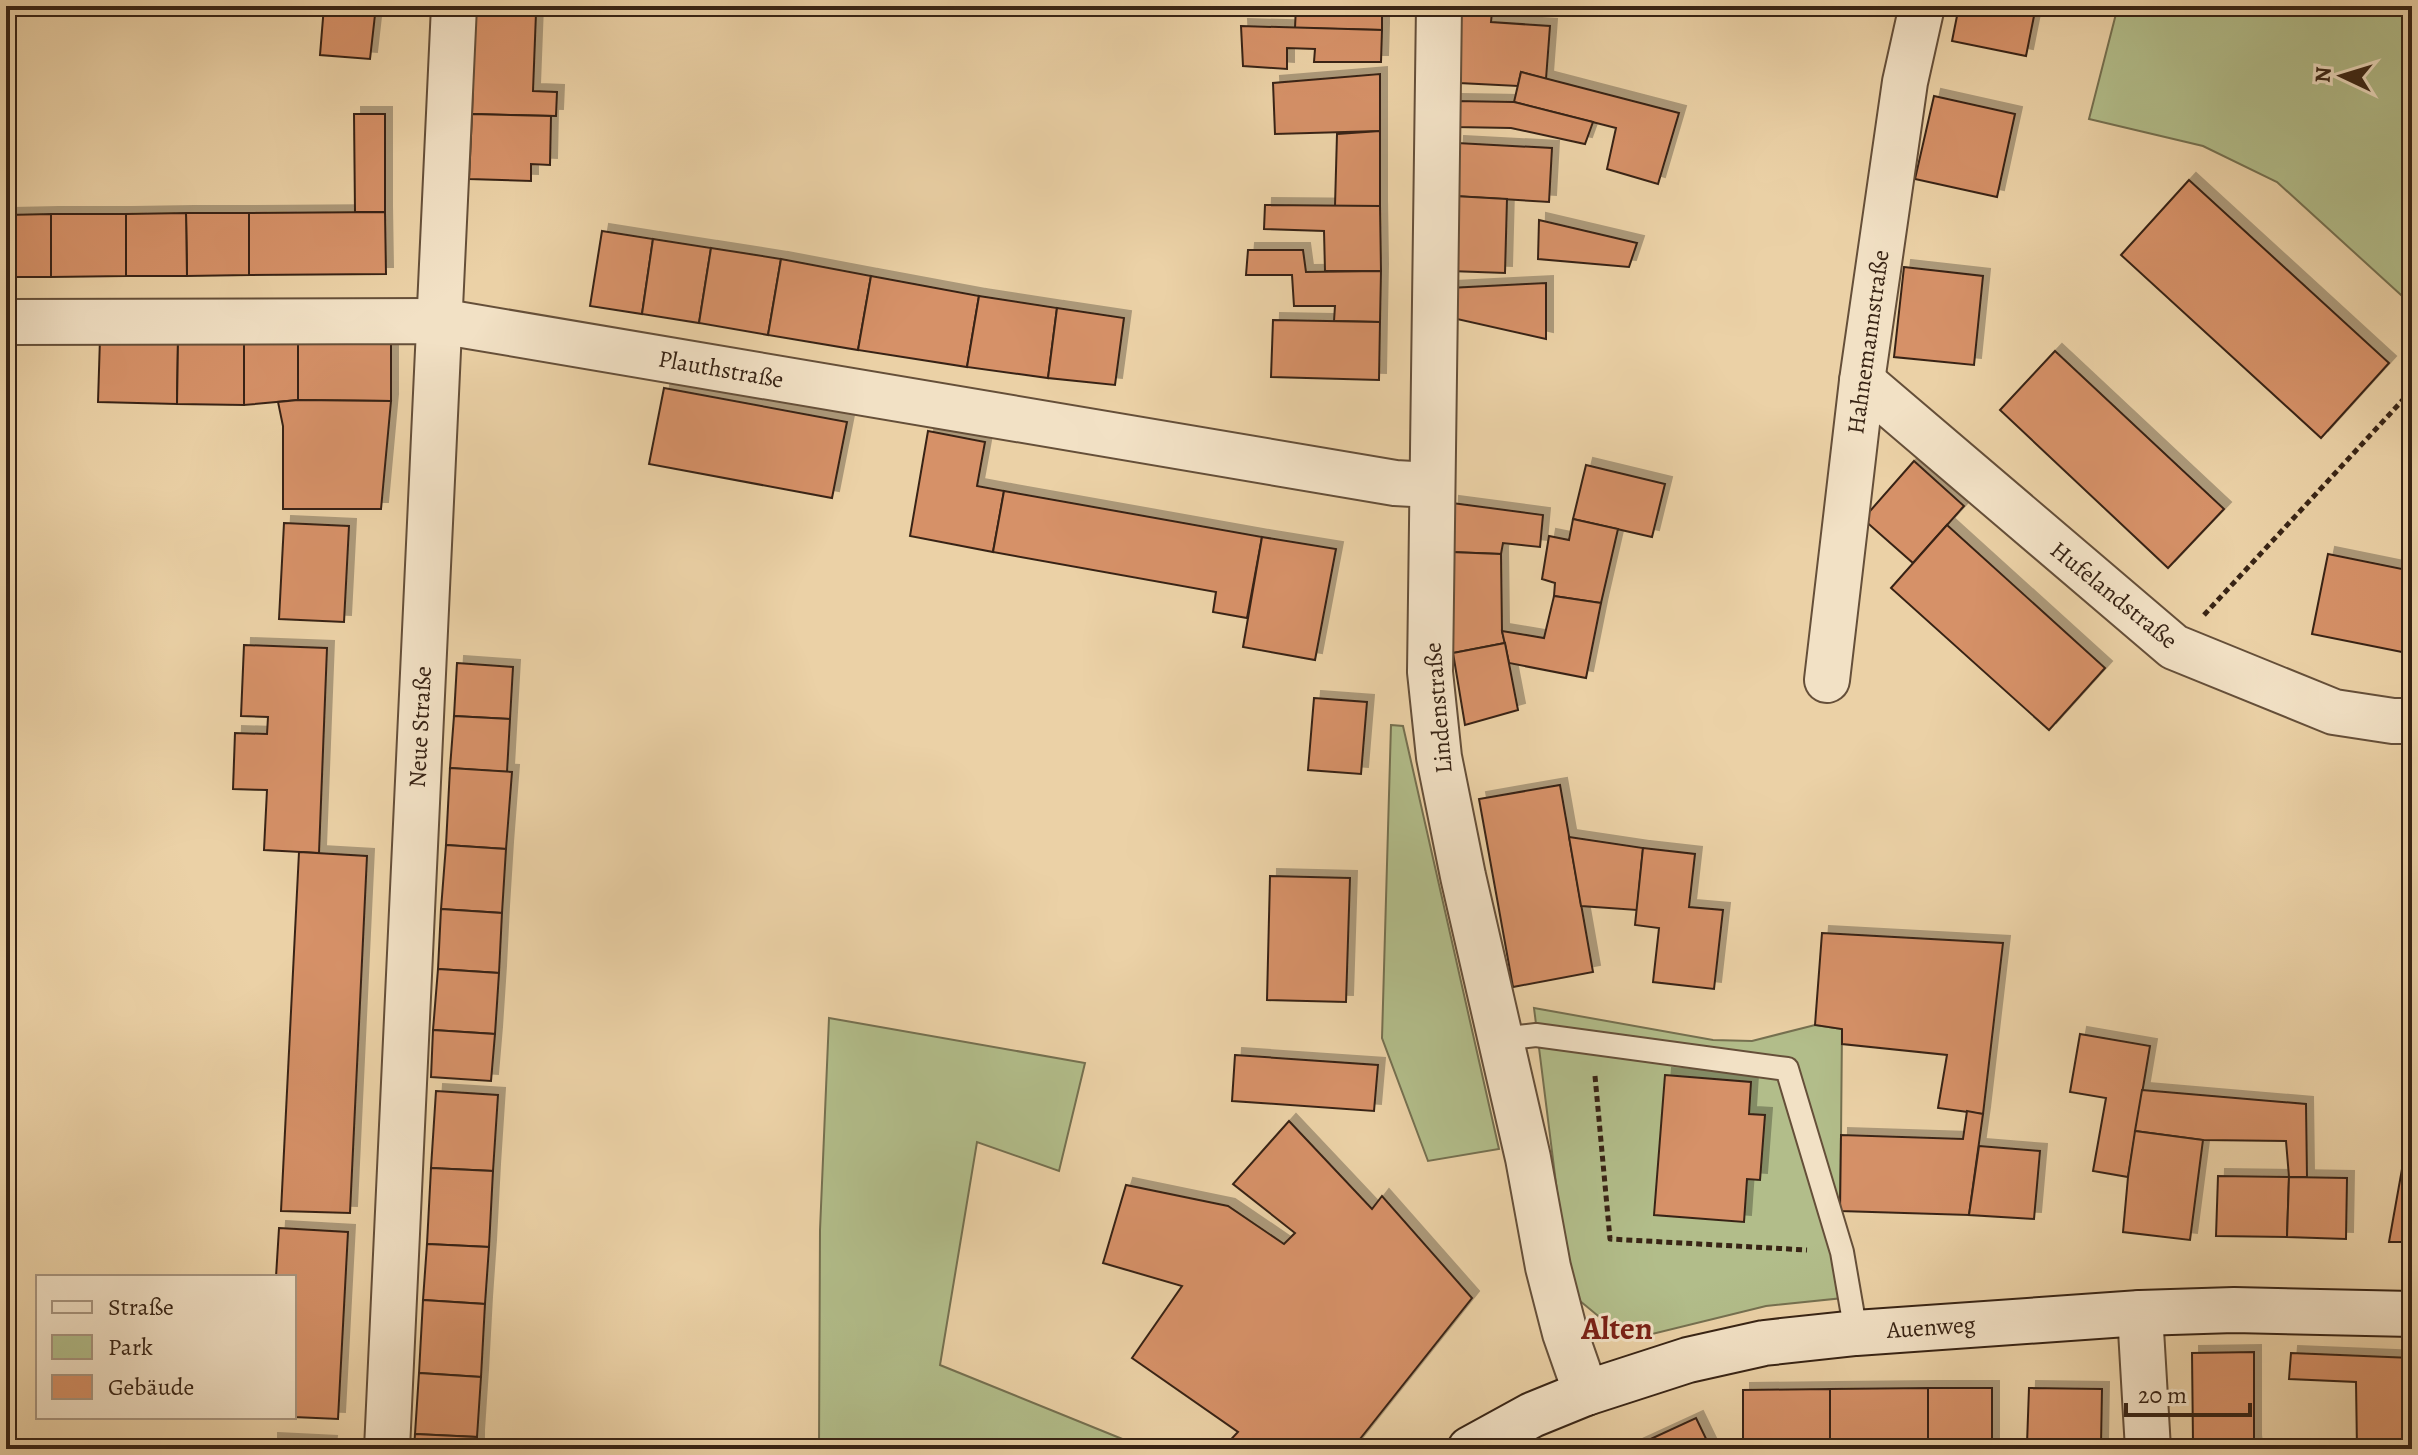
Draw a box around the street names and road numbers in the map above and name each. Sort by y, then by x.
street label: Hahnemannstraße [1839,248,1897,436]
street label: Plauthstraße [656,342,786,396]
street label: Hufelandstraße [2044,534,2184,656]
street label: Lindenstraße [1416,641,1460,775]
street label: Neue Straße [401,665,439,789]
street label: Auenweg [1884,1308,1977,1346]

